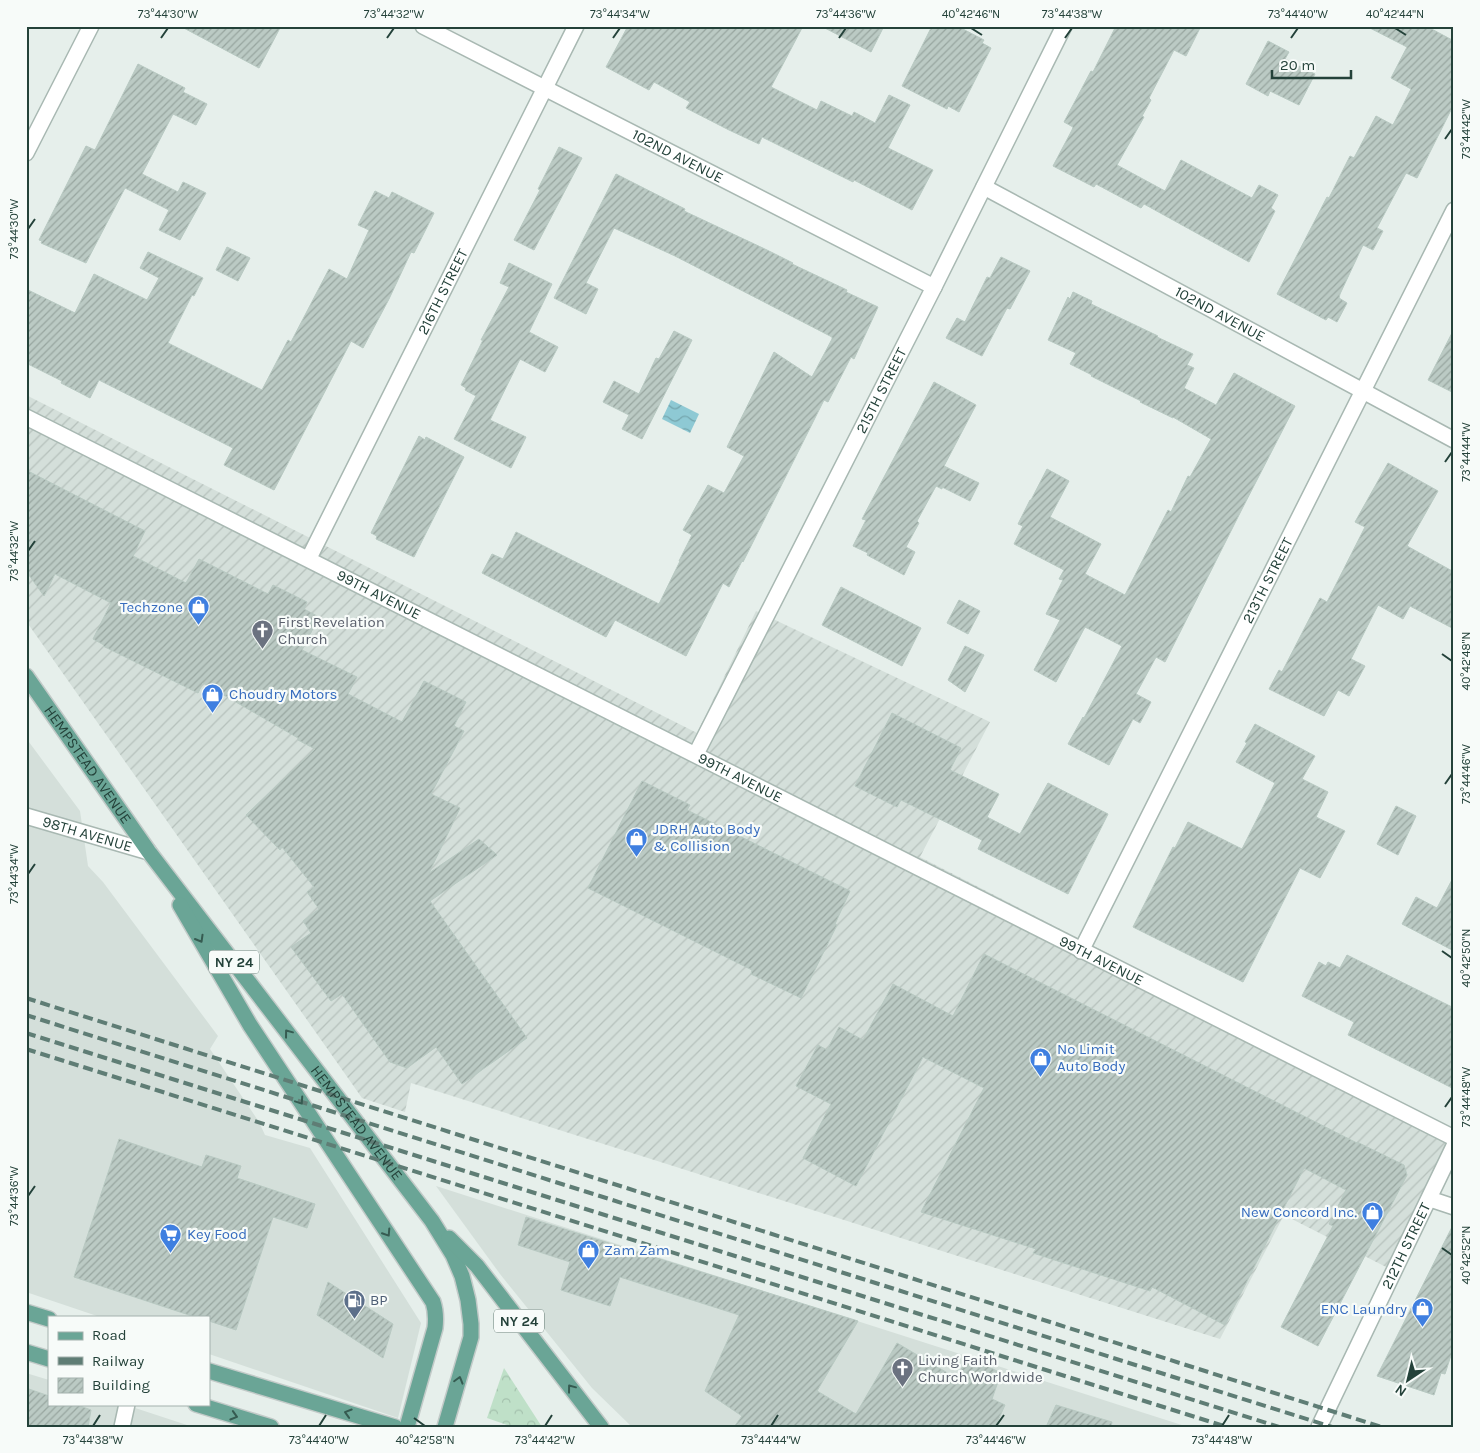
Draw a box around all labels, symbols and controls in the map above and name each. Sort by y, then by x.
text: 73°44'30"W [138,7,198,21]
text: 73°44'32"W [364,7,424,21]
text: 73°44'34"W [590,7,650,21]
text: 73°44'36"W [816,7,876,21]
text: 40°42'46"N [942,7,1000,21]
text: 73°44'38"W [1042,7,1103,21]
text: 73°44'40"W [1268,7,1328,21]
text: 40°42'44"N [1366,7,1424,21]
scale bar [1272,48,1351,80]
text: 20 m [1280,56,1315,74]
text: 73°44'42"W [1459,99,1473,159]
street label: 102ND AVENUE [629,125,726,187]
text: 73°44'30"W [7,199,21,259]
street label: 216TH STREET [414,245,472,338]
street label: 102ND AVENUE [1172,282,1268,346]
street label: 215TH STREET [852,344,911,436]
text: 73°44'44"W [1459,422,1473,482]
text: 73°44'32"W [7,521,21,581]
street label: 213TH STREET [1238,534,1297,626]
street label: 99TH AVENUE [334,566,424,623]
shop icon: Techzone [187,595,211,626]
place label: Techzone [120,598,183,616]
place label: First Revelation Church [278,613,385,648]
church icon: First Revelation Church [250,619,274,650]
text: 40°42'48"N [1459,631,1473,691]
shop icon: Choudry Motors [201,682,225,713]
place label: Choudry Motors [229,685,337,703]
street label: HEMPSTEAD AVENUE [40,702,135,827]
text: 73°44'46"W [1459,744,1473,804]
street label: 99TH AVENUE [695,749,785,806]
street label: 98TH AVENUE [40,812,134,856]
place label: JDRH Auto Body & Collision [653,820,760,855]
shop icon: JDRH Auto Body & Collision [625,826,649,857]
text: 73°44'34"W [7,844,21,904]
text: 40°42'50"N [1459,929,1473,987]
street label: 99TH AVENUE [1056,932,1147,989]
one-way arrow [194,934,204,943]
road number: NY 24 [209,950,259,974]
one-way arrow [286,1030,294,1039]
place label: No Limit Auto Body [1057,1040,1126,1075]
shop icon: No Limit Auto Body [1029,1046,1053,1077]
street label: HEMPSTEAD AVENUE [307,1062,407,1184]
text: 73°44'48"W [1459,1067,1473,1127]
one-way arrow [293,1096,303,1105]
text: 73°44'36"W [7,1166,21,1226]
street label: 212TH STREET [1378,1199,1435,1292]
shop icon: New Concord Inc. [1361,1200,1385,1231]
place label: New Concord Inc. [1241,1203,1357,1221]
supermarket icon: Key Food [159,1222,183,1253]
place label: Key Food [187,1225,247,1243]
text: 40°42'52"N [1459,1226,1473,1284]
one-way arrow [381,1227,390,1237]
shop icon: Zam Zam [576,1238,600,1269]
place label: Zam Zam [604,1241,670,1259]
fuel station icon: BP [342,1288,366,1319]
place label: BP [370,1291,388,1309]
shop icon: ENC Laundry [1411,1297,1435,1328]
place label: ENC Laundry [1321,1300,1407,1318]
road number: NY 24 [494,1310,544,1332]
legend [48,1316,210,1406]
text: Road [92,1326,127,1344]
place label: Living Faith Church Worldwide [918,1351,1043,1386]
text: Railway [92,1352,144,1370]
north arrow [1382,1356,1432,1406]
church icon: Living Faith Church Worldwide [890,1357,914,1388]
text: Building [92,1376,150,1394]
one-way arrow [453,1376,463,1385]
text: N [1392,1380,1410,1400]
one-way arrow [569,1385,577,1394]
one-way arrow [345,1408,353,1418]
one-way arrow [229,1410,238,1420]
text: 73°44'38"W [63,1433,124,1447]
text: 73°44'40"W [289,1433,349,1447]
text: 40°42'58"N [395,1433,455,1447]
text: 73°44'42"W [515,1433,575,1447]
text: 73°44'44"W [741,1433,801,1447]
text: 73°44'46"W [966,1433,1026,1447]
text: 73°44'48"W [1192,1433,1252,1447]

